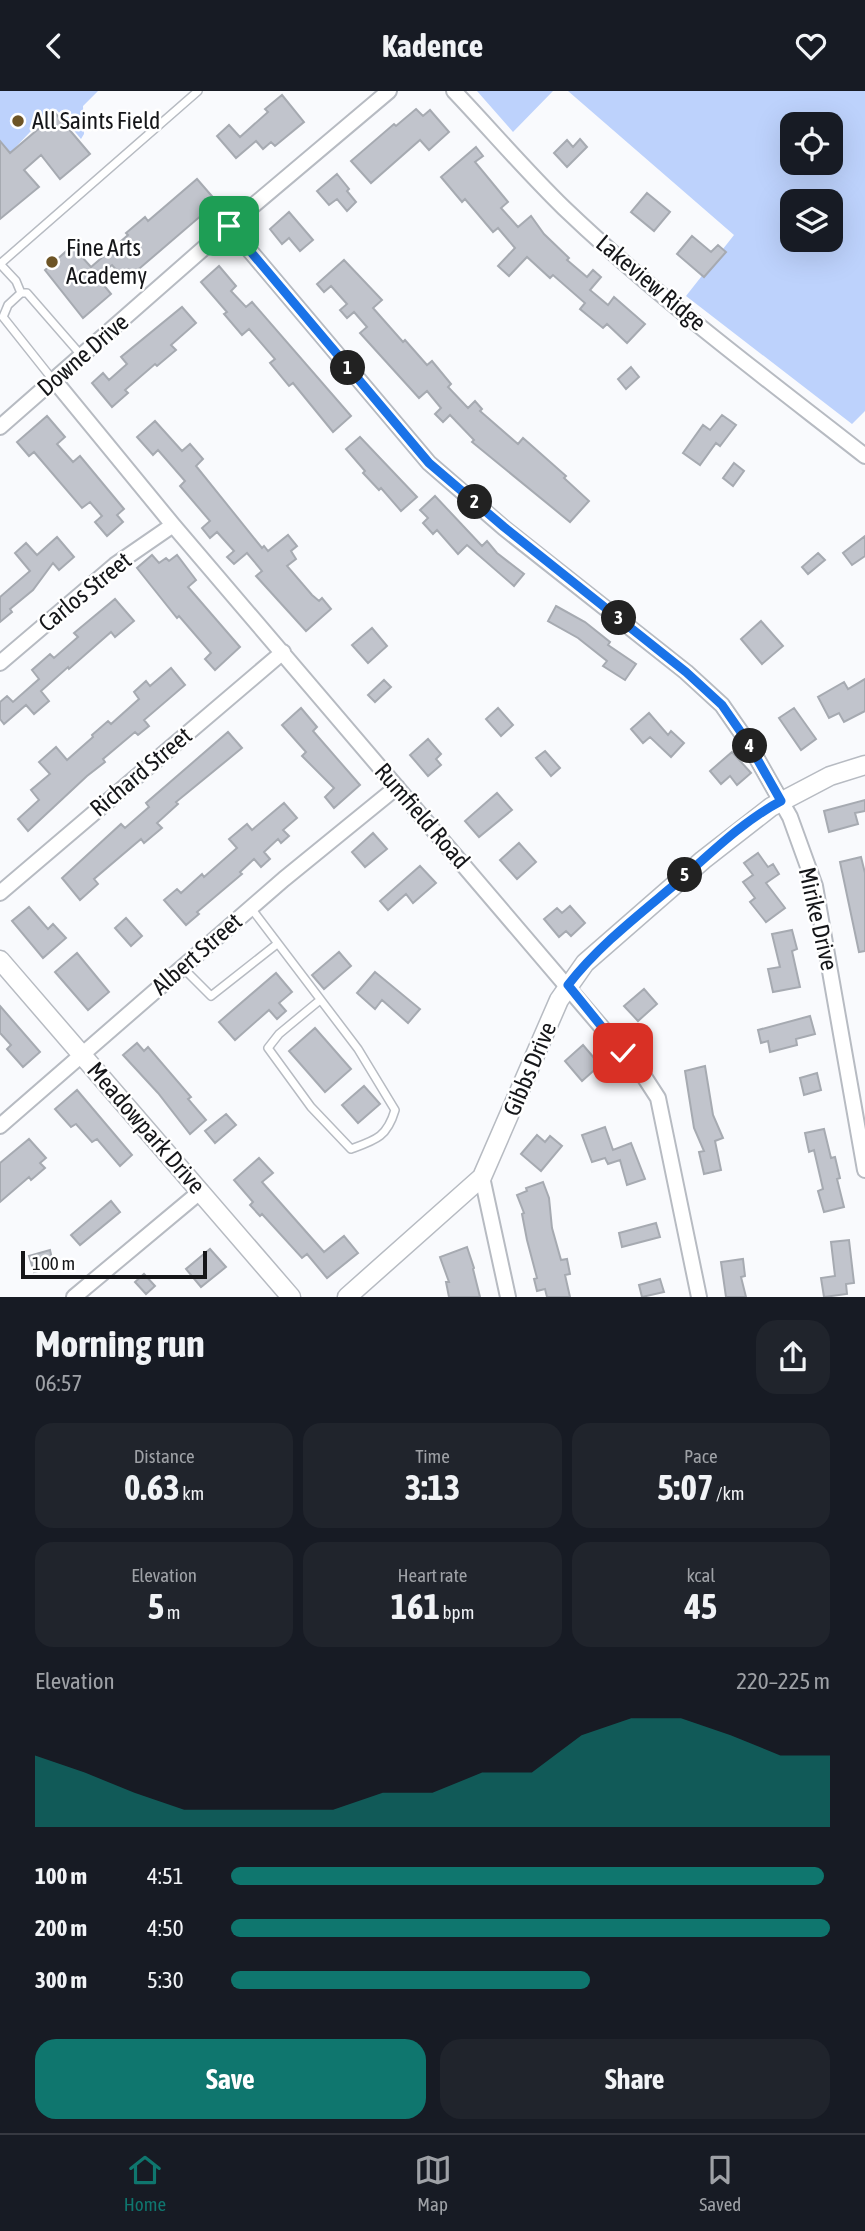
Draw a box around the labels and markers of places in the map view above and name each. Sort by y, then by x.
place label: All Saints Field [32,107,160,134]
marker: All Saints Field [10,113,26,129]
pin [199,196,259,256]
place label: Fine Arts Academy [66,234,147,289]
marker: Fine Arts Academy [44,254,60,270]
pin: 1 [330,351,366,385]
pin: 2 [458,485,492,519]
pin: 3 [602,601,636,635]
pin: 4 [732,729,768,763]
pin: 5 [668,857,702,893]
pin [593,1023,653,1083]

